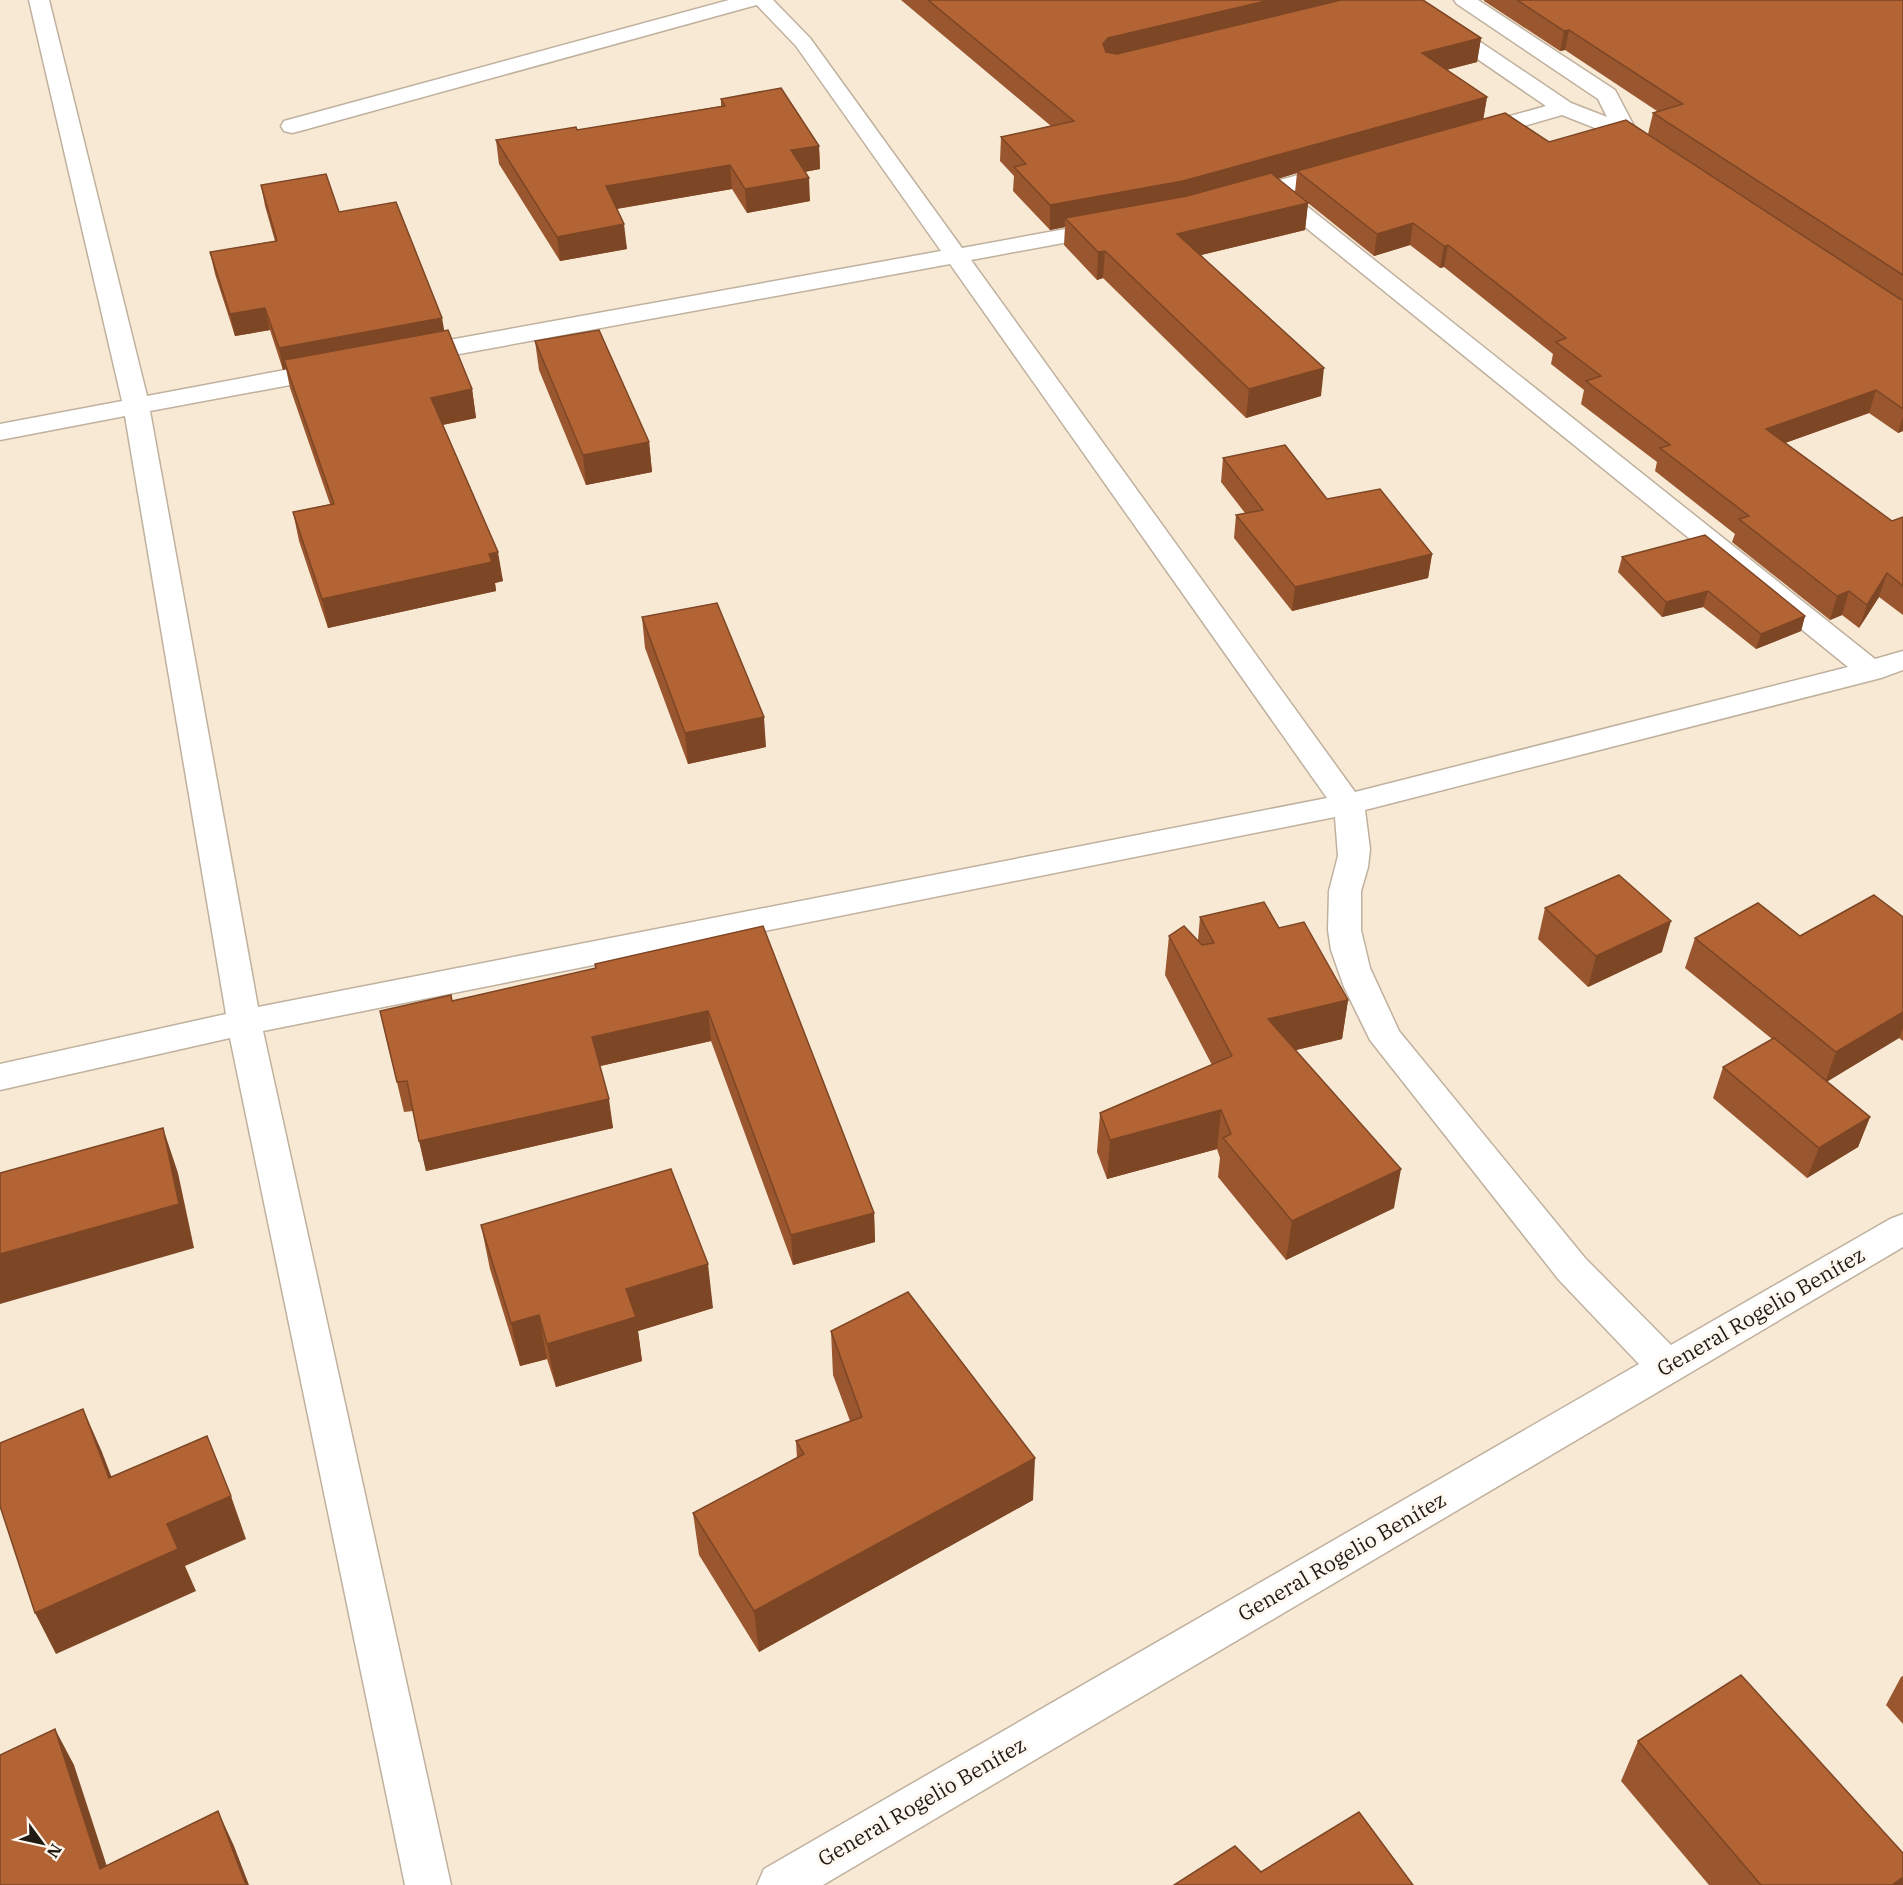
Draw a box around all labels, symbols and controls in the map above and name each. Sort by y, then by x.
street label: General Rogelio Benítez [1652,1240,1869,1382]
street label: General Rogelio Benítez [1233,1485,1450,1627]
street label: General Rogelio Benítez [813,1730,1030,1872]
north arrow [12,1813,72,1873]
text: N [43,1840,66,1862]

